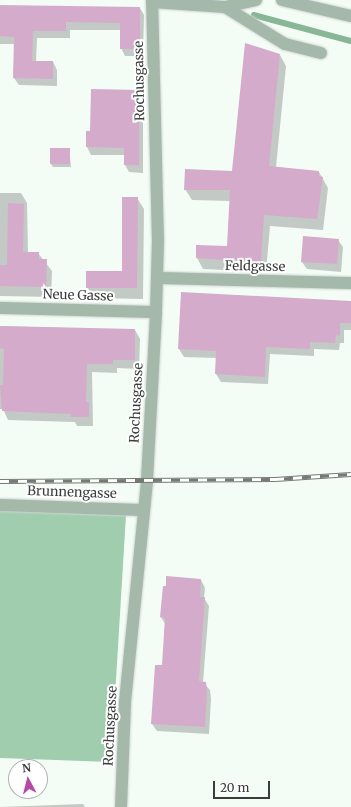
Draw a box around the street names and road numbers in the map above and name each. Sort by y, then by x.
street label: Rochusgasse [132,41,148,121]
street label: Feldgasse [225,259,285,275]
street label: Neue Gasse [42,287,114,305]
street label: Rochusgasse [127,362,147,444]
street label: Brunnengasse [27,484,117,502]
street label: Rochusgasse [101,685,121,767]

